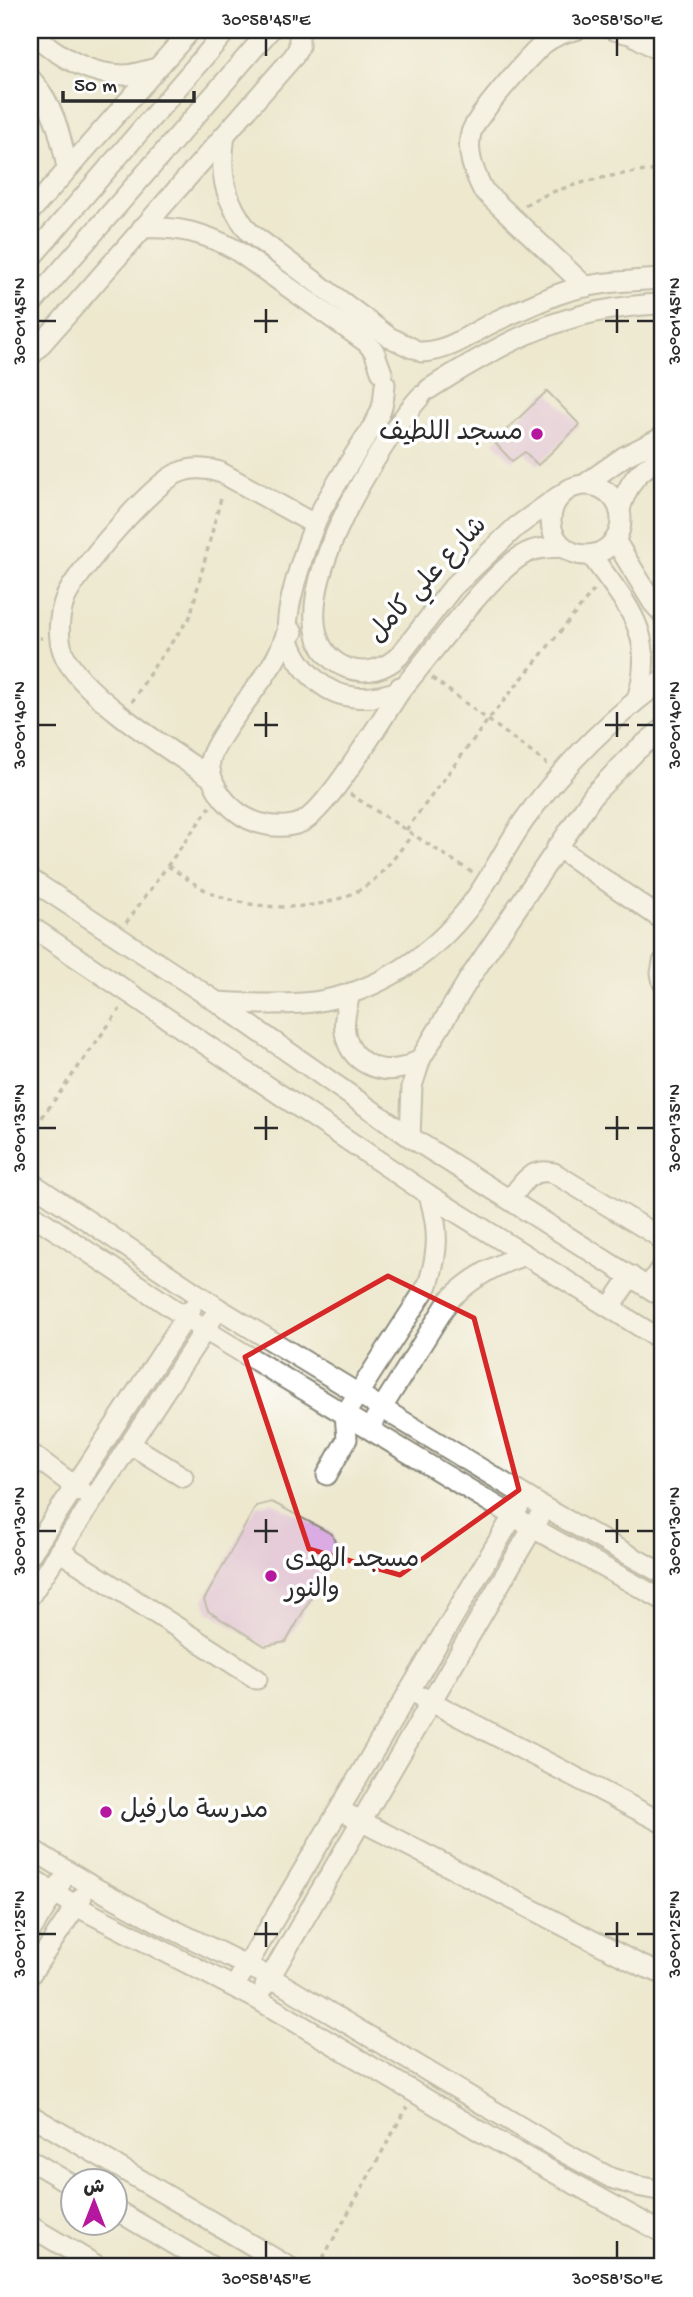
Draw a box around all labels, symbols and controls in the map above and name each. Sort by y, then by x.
text: 30°58'45"E [221,11,311,32]
text: 30°58'50"E [571,11,663,32]
scale bar [63,60,194,104]
text: 50 m [74,75,117,100]
text: 30°01'45"N [11,278,32,365]
text: 30°01'45"N [666,278,687,365]
place label: مسجد اللطيف [379,419,523,450]
marker: مسجد اللطيف [529,426,545,442]
street label: شارع علي كامل [363,512,497,652]
text: 30°01'40"N [11,681,32,770]
text: 30°01'40"N [666,681,687,770]
text: 30°01'35"N [11,1084,32,1173]
text: 30°01'35"N [666,1084,687,1173]
text: 30°01'30"N [11,1487,32,1576]
text: 30°01'30"N [666,1487,687,1576]
place label: مسجد الهدى والنور [283,1546,419,1607]
marker: مسجد الهدى والنور [263,1568,279,1584]
place label: مدرسة مارفيل [120,1797,268,1828]
marker: مدرسة مارفيل [98,1804,114,1820]
text: 30°01'25"N [11,1890,32,1979]
text: 30°01'25"N [666,1890,687,1979]
north arrow [60,2168,130,2238]
text: ش [84,2177,105,2200]
text: 30°58'45"E [221,2270,311,2291]
text: 30°58'50"E [571,2270,663,2291]

